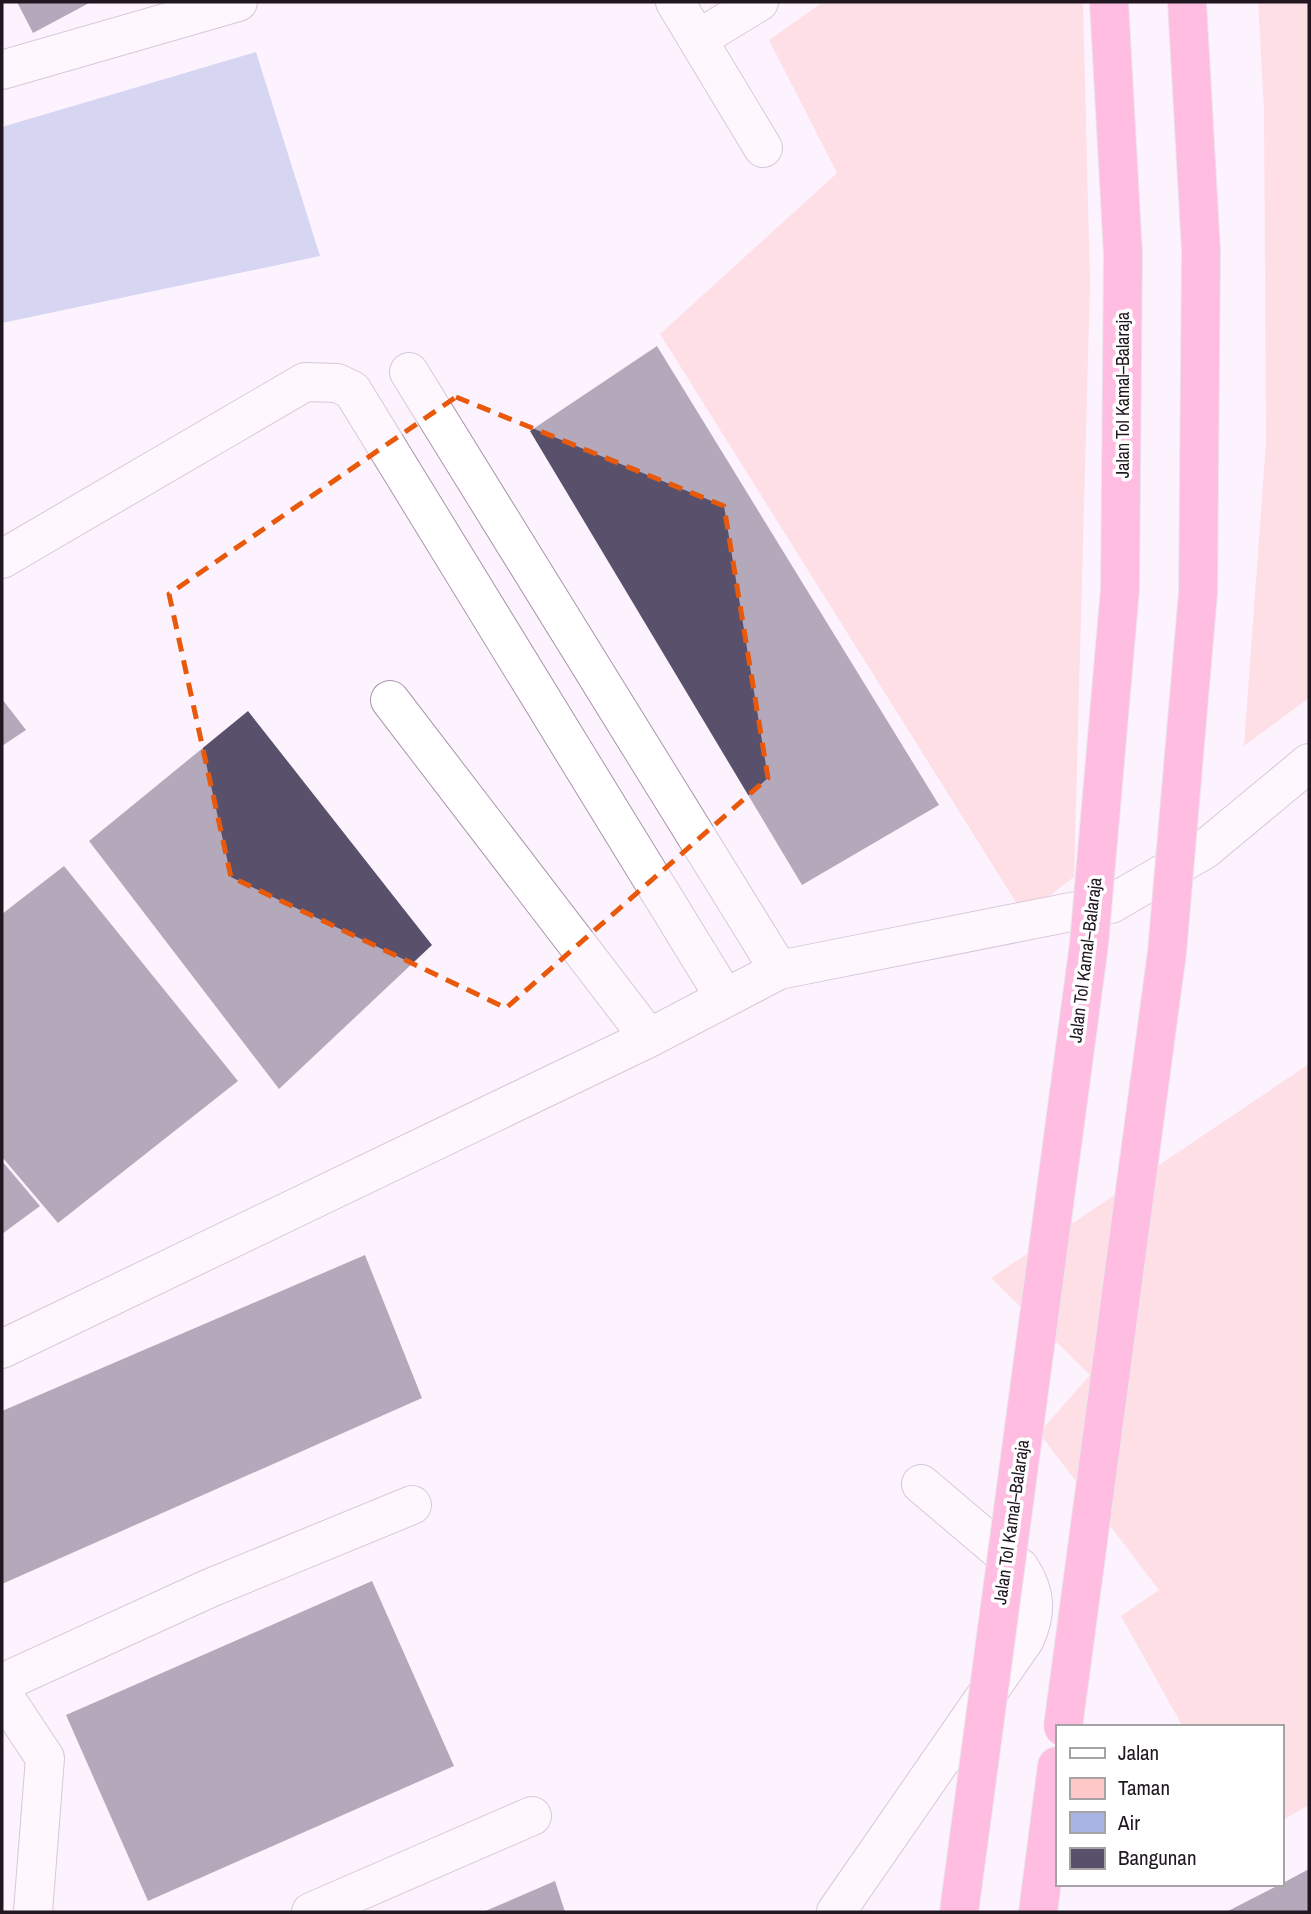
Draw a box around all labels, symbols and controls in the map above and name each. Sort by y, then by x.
street label: Jalan Tol Kamal–Balaraja [1110,312,1135,478]
street label: Jalan Tol Kamal–Balaraja [1062,876,1108,1044]
street label: Jalan Tol Kamal–Balaraja [987,1438,1035,1606]
legend [1056,1725,1283,1886]
text: Jalan [1118,1738,1159,1767]
text: Taman [1118,1773,1170,1802]
text: Air [1117,1808,1140,1837]
text: Bangunan [1118,1843,1197,1872]

